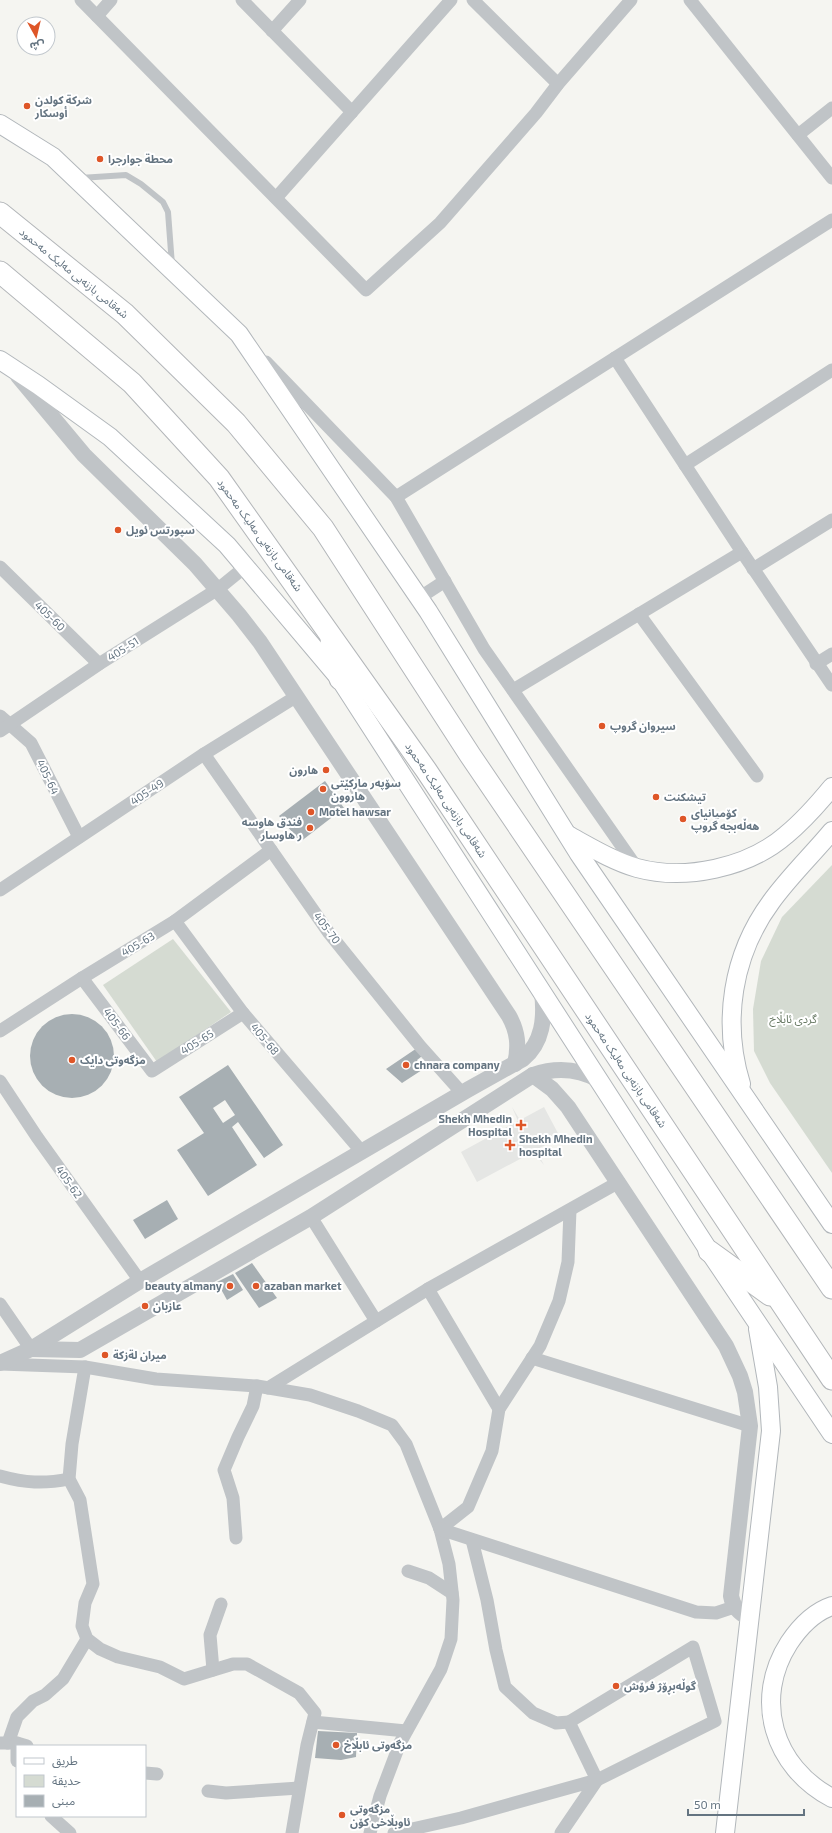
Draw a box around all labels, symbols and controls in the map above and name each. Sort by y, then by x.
north arrow [16,16,56,56]
text: ش [29,38,46,54]
place label: شرکة کولدن أوسکار [34,93,92,120]
marker: شرکة کولدن أوسکار [22,101,32,111]
place label: محطة جوارجرا [108,152,173,166]
marker: محطة جوارجرا [95,154,105,164]
street label: شەقامی بازنەیی مەلیک مەحمود [17,225,132,322]
street label: شەقامی بازنەیی مەلیک مەحمود [214,476,306,594]
place label: سپورتس ئويل [126,523,195,538]
marker: سپورتس ئويل [113,525,123,535]
street label: 405-60 [32,598,68,633]
street label: 405-51 [105,634,141,663]
place label: سیروان گروپ [610,719,676,734]
marker: سیروان گروپ [597,721,607,731]
street label: شەقامی بازنەیی مەلیک مەحمود [402,740,490,861]
street label: 405-64 [34,757,63,797]
place label: هارون [289,763,318,777]
marker: هارون [321,765,331,775]
street label: 405-49 [128,776,166,807]
place label: سۆپەر ماركێتی هاروون [331,776,401,803]
marker: سۆپەر ماركێتی هاروون [318,784,328,794]
place label: تيشكنت [664,790,706,804]
marker: تيشكنت [651,792,661,802]
place label: Motel hawsar [319,805,391,818]
place label: کۆمپانیای ھەڵەبجە گروپ [691,806,759,834]
marker: Motel hawsar [306,807,316,817]
marker: کۆمپانیای ھەڵەبجە گروپ [678,814,688,824]
place label: فندق هاوسه ر هاوسار [242,815,302,842]
marker: فندق هاوسه ر هاوسار [305,823,315,833]
street label: 405-70 [311,909,343,946]
street label: 405-63 [119,929,157,959]
street label: 405-66 [101,1005,134,1042]
street label: شەقامی بازنەیی مەلیک مەحمود [582,1010,670,1131]
park label: گردی ئابڵاخ [769,1011,817,1027]
street label: 405-68 [248,1020,282,1057]
street label: 405-65 [178,1026,216,1057]
place label: مزگەوتی دایک [80,1053,146,1067]
marker: مزگەوتی دایک [67,1055,77,1065]
place label: chnara company [414,1058,501,1072]
marker: chnara company [401,1060,411,1070]
place label: Shekh Mhedin Hospital [439,1112,512,1138]
marker: Shekh Mhedin Hospital [515,1119,527,1131]
place label: Shekh Mhedin hospital [519,1132,593,1158]
marker: Shekh Mhedin hospital [504,1139,516,1151]
street label: 405-62 [54,1163,85,1200]
place label: beauty almany [145,1279,223,1293]
place label: azaban market [264,1279,342,1292]
marker: beauty almany [225,1281,235,1291]
marker: azaban market [251,1281,261,1291]
place label: عازبان [153,1299,182,1313]
marker: عازبان [140,1301,150,1311]
place label: ميران لةزكة [113,1348,167,1362]
marker: ميران لةزكة [100,1350,110,1360]
place label: گوڵەبڕۆژ فرۆش [624,1678,697,1695]
marker: گوڵەبڕۆژ فرۆش [611,1681,621,1691]
place label: مزگەوتی ئابڵاخ [344,1737,412,1753]
marker: مزگەوتی ئابڵاخ [331,1740,341,1750]
legend [16,1745,146,1817]
text: طريق [52,1753,78,1769]
text: حديقة [52,1773,81,1788]
scale bar [688,1791,804,1817]
text: مبنى [52,1793,75,1808]
text: 50 m [694,1797,721,1811]
place label: مزگەوتی ئاوبڵاخی کۆن [350,1802,410,1829]
marker: مزگەوتی ئاوبڵاخی کۆن [337,1810,347,1820]

